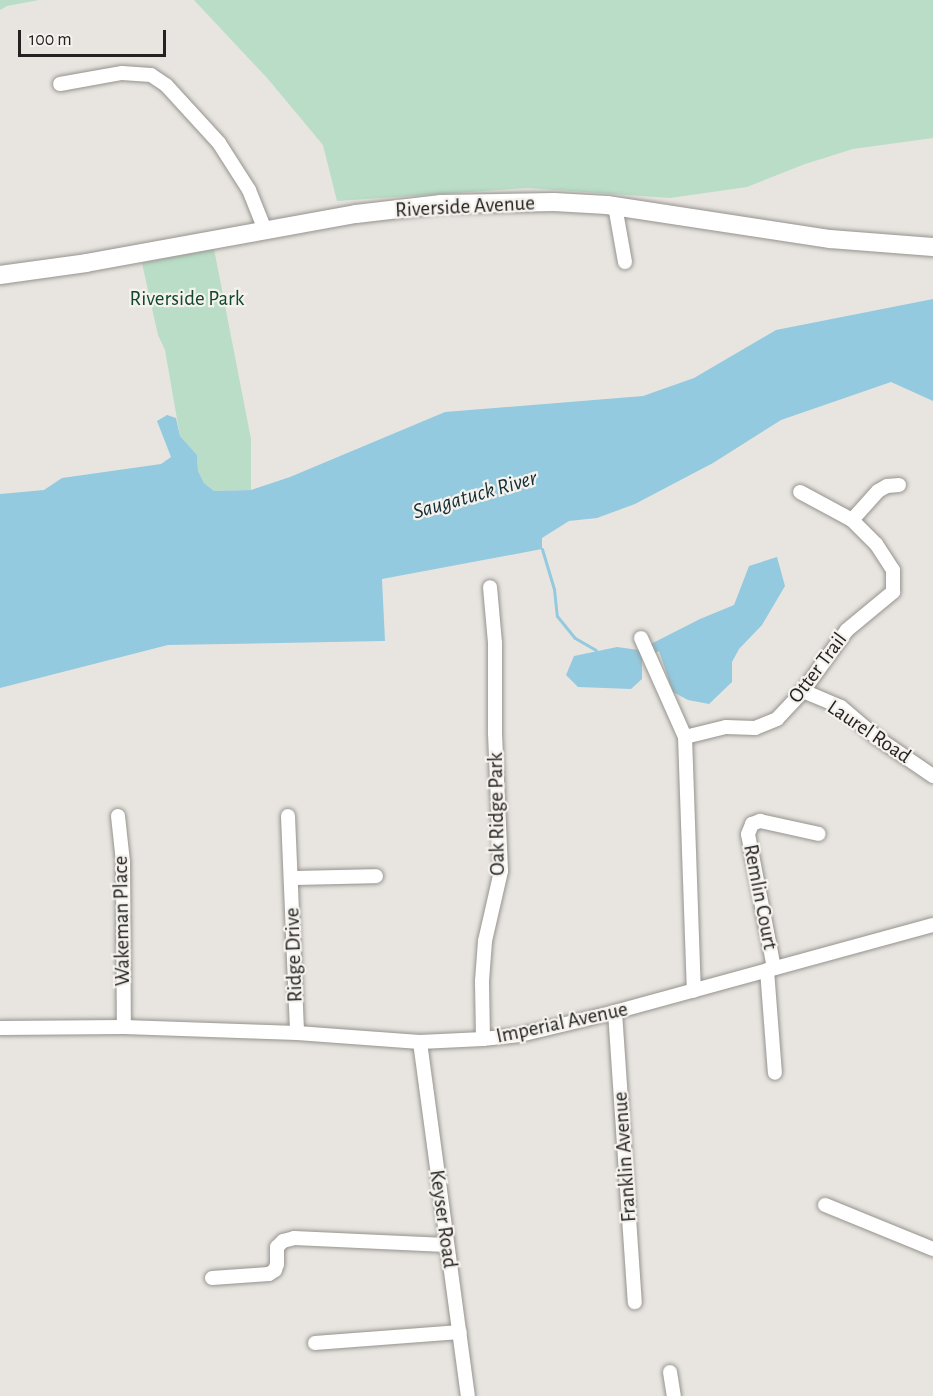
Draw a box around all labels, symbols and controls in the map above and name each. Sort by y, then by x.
scale bar [21,18,170,56]
text: 100 m [29,31,72,49]
street label: Riverside Avenue [395,191,535,223]
park label: Riverside Park [130,286,244,312]
water label: Saugatuck River [410,465,540,525]
street label: Otter Trail [783,628,853,708]
street label: Laurel Road [822,695,916,769]
street label: Oak Ridge Park [483,752,511,876]
street label: Remlin Court [737,842,783,952]
street label: Wakeman Place [108,856,136,986]
street label: Ridge Drive [280,907,308,1003]
street label: Imperial Avenue [494,997,630,1049]
street label: Franklin Avenue [608,1091,642,1223]
street label: Keyser Road [424,1168,462,1270]

